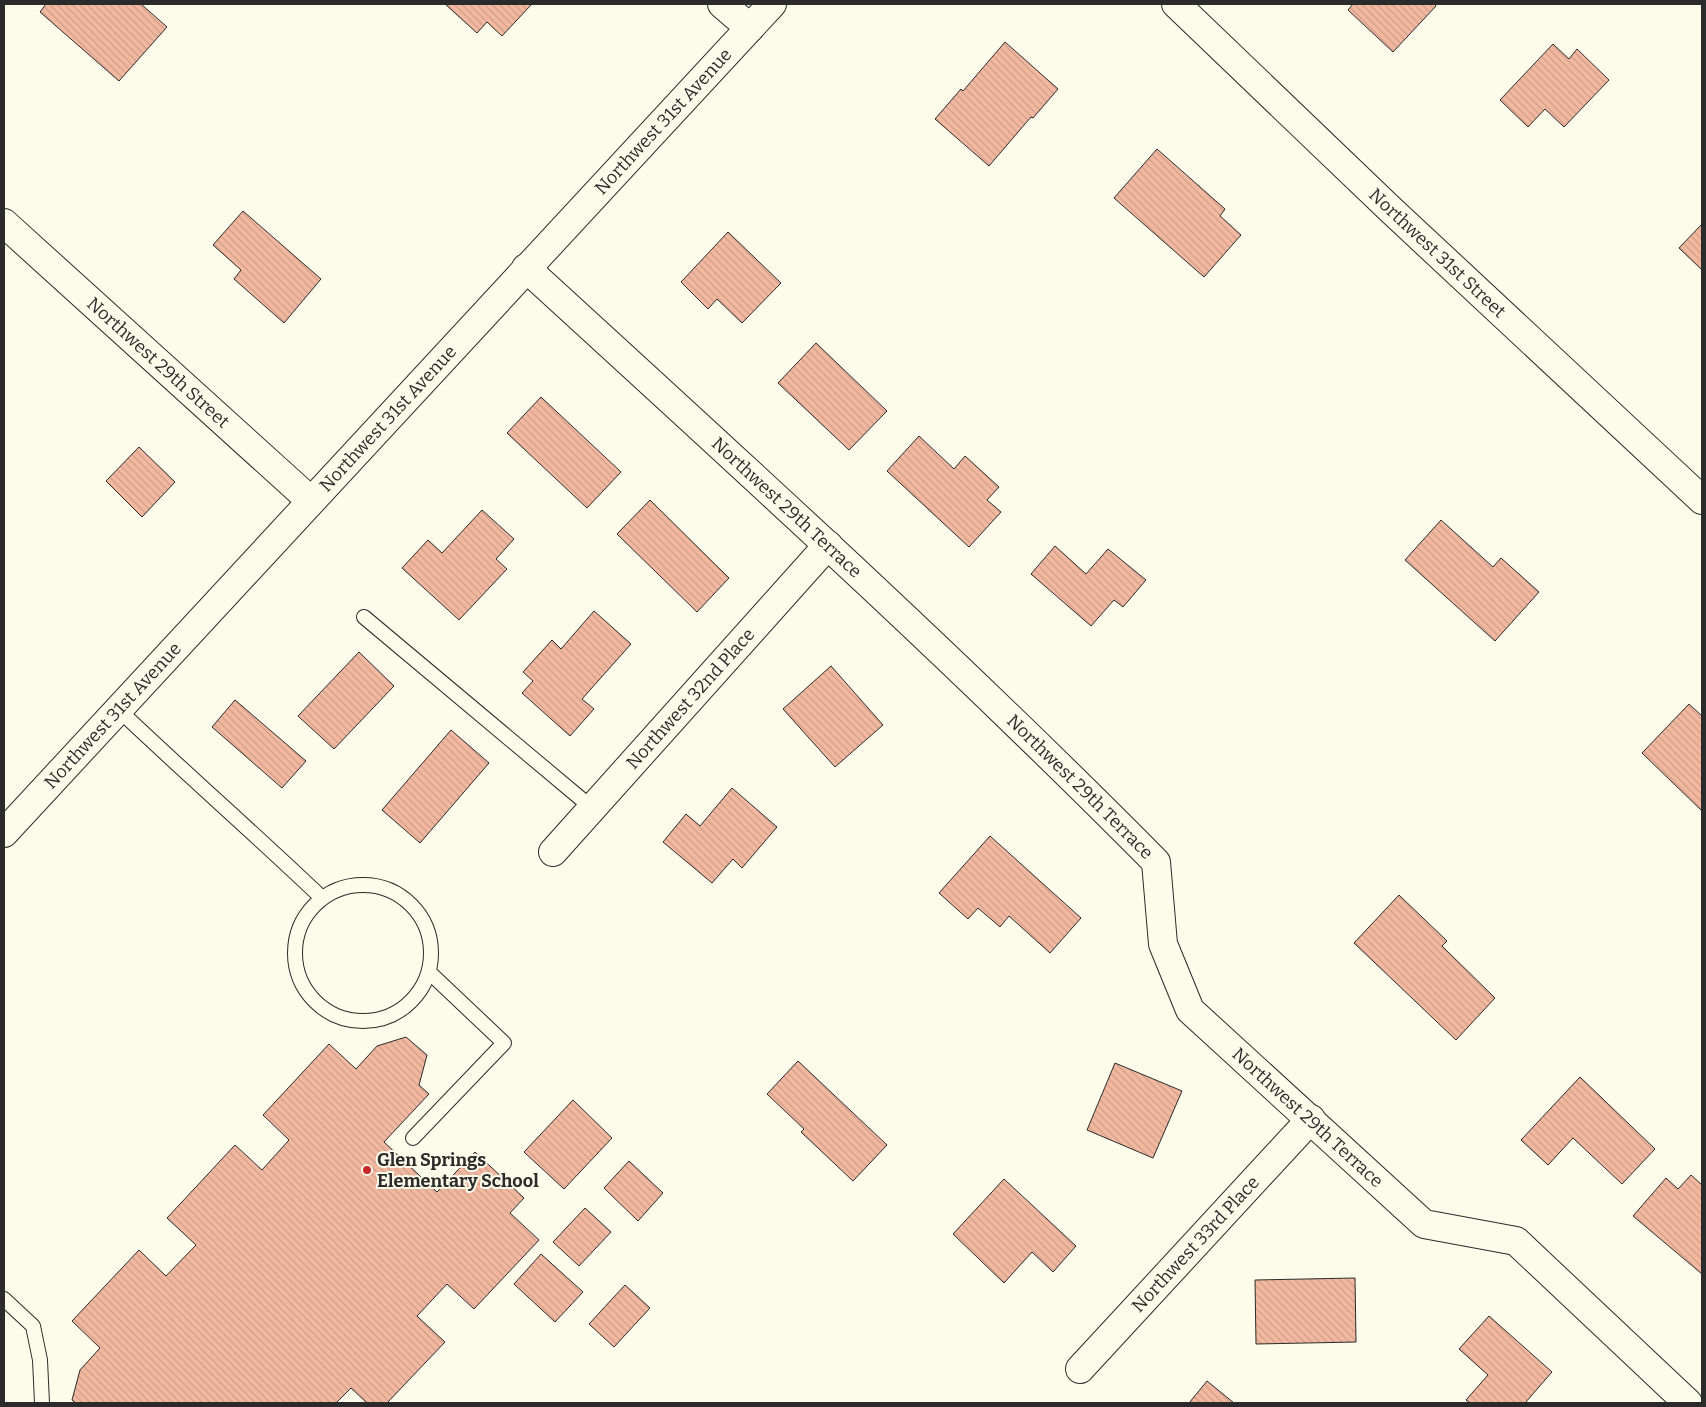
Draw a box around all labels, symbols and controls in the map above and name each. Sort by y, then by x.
street label: Northwest 31st Avenue [590,44,736,199]
street label: Northwest 31st Street [1364,184,1511,323]
street label: Northwest 29th Street [82,293,234,433]
street label: Northwest 31st Avenue [315,341,461,496]
street label: Northwest 29th Terrace [707,433,866,582]
street label: Northwest 32nd Place [622,623,759,774]
street label: Northwest 31st Avenue [40,638,186,793]
street label: Northwest 29th Terrace [1002,710,1158,864]
street label: Northwest 29th Terrace [1228,1043,1388,1192]
place label: Glen Springs Elementary School [377,1149,539,1192]
marker: Glen Springs Elementary School [361,1164,373,1176]
street label: Northwest 33rd Place [1127,1171,1264,1317]

